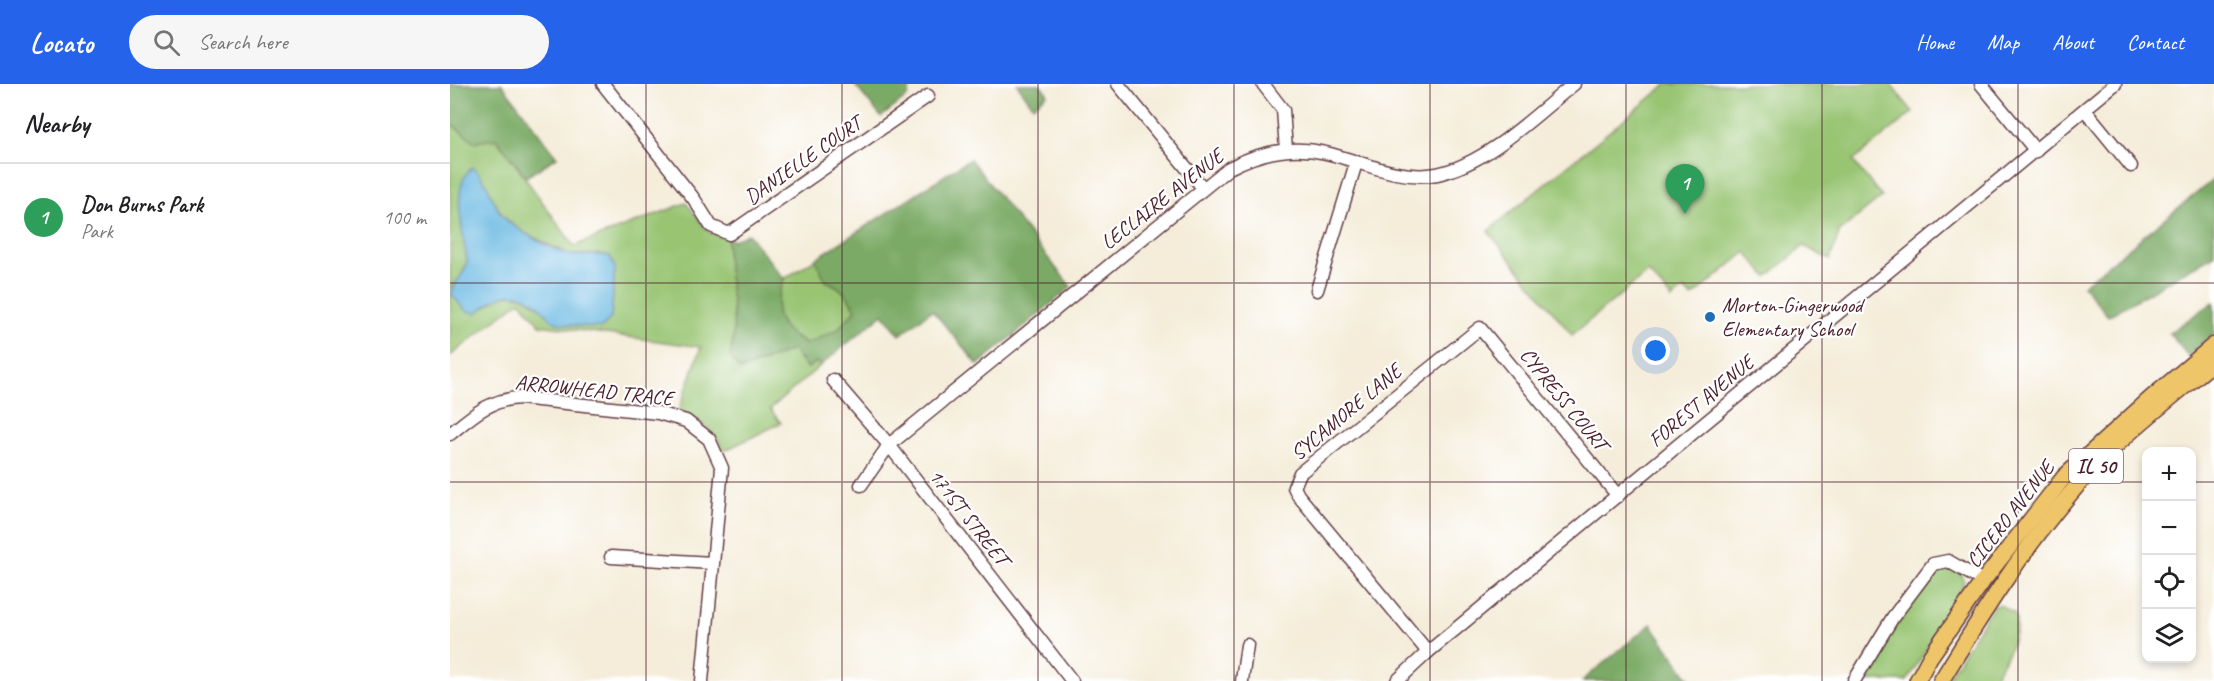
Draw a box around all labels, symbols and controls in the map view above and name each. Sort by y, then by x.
search box [129,15,549,69]
text: Locato [30,25,93,60]
icon: search [150,26,183,59]
text: Search here [198,28,288,56]
text: Home [1916,29,1954,55]
text: Map [1987,29,2019,55]
text: About [2052,29,2094,55]
text: Contact [2127,29,2184,55]
text: Nearby [24,107,89,140]
street label: DANIELLE COURT [740,108,870,210]
street label: LECLAIRE AVENUE [1095,141,1231,255]
pin: 1 [1666,164,1704,214]
text: Don Burns Park [81,191,203,219]
text: 1 [39,205,48,230]
text: 100 m [383,205,426,230]
text: Park [81,219,113,244]
place label: Morton-Gingerwood Elementary School [1722,292,1866,342]
marker: Morton-Gingerwood Elementary School [1703,310,1717,324]
your location [1641,336,1670,365]
street label: CYPRESS COURT [1514,342,1617,460]
street label: FOREST AVENUE [1643,348,1761,453]
street label: SYCAMORE LANE [1285,356,1409,466]
street label: ARROWHEAD TRACE [514,369,677,411]
map controls [2142,447,2196,663]
button: + [2142,447,2196,501]
road number: IL 50 [2069,449,2123,483]
street label: CICERO AVENUE [1960,453,2062,573]
street label: 171ST STREET [923,463,1018,575]
button: − [2142,501,2196,555]
button: locate [2142,555,2196,609]
button: layers [2142,609,2196,663]

